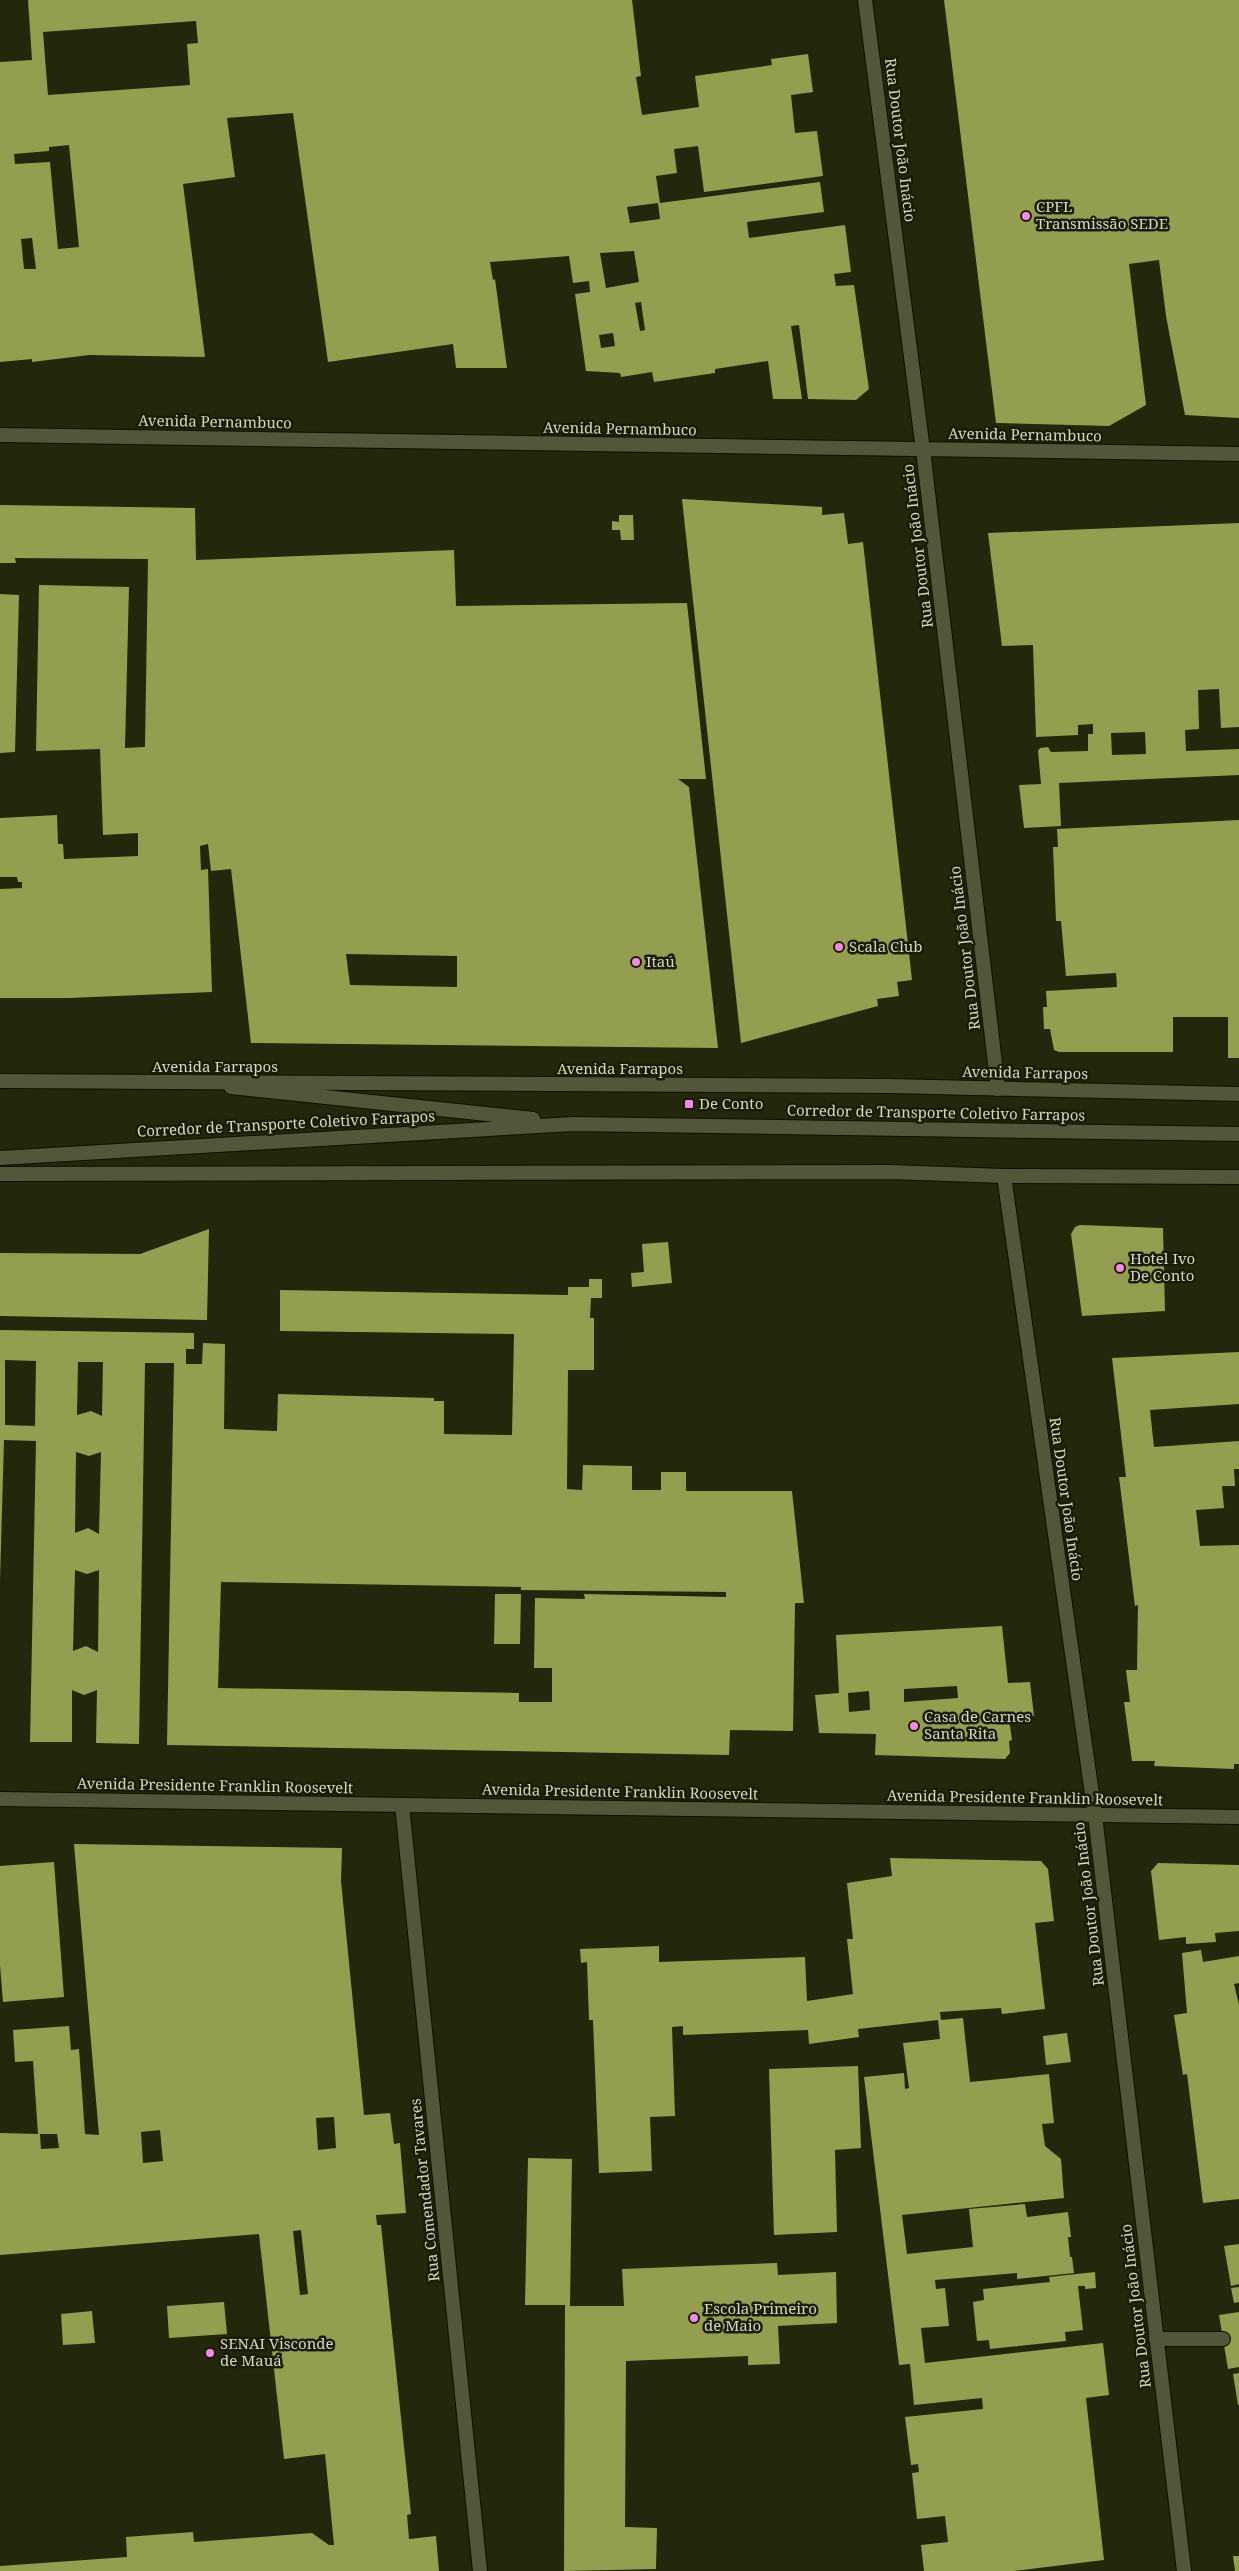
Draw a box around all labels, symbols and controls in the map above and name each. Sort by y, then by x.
street label: Rua Doutor João Inácio [881,57,921,223]
place label: CPFL Transmissão SEDE [1036,196,1168,233]
marker: CPFL Transmissão SEDE [1020,210,1032,222]
street label: Avenida Pernambuco [138,410,292,432]
street label: Avenida Pernambuco [543,417,697,439]
street label: Avenida Pernambuco [948,423,1102,445]
street label: Rua Doutor João Inácio [897,463,937,629]
street label: Rua Doutor João Inácio [944,865,984,1031]
place label: Scala Club [849,936,923,956]
marker: Scala Club [833,941,845,953]
place label: Itaú [646,951,675,971]
marker: Itaú [630,956,642,968]
street label: Avenida Farrapos [152,1056,278,1076]
street label: Avenida Farrapos [557,1058,683,1078]
street label: Avenida Farrapos [962,1061,1088,1083]
place label: De Conto [699,1093,763,1113]
marker: De Conto [683,1098,695,1110]
street label: Corredor de Transporte Coletivo Farrapos [787,1099,1086,1125]
street label: Corredor de Transporte Coletivo Farrapos [136,1105,436,1141]
place label: Hotel Ivo De Conto [1130,1248,1195,1285]
marker: Hotel Ivo De Conto [1114,1262,1126,1274]
street label: Rua Doutor João Inácio [1046,1416,1088,1582]
place label: Casa de Carnes Santa Rita [924,1706,1031,1743]
marker: Casa de Carnes Santa Rita [908,1720,920,1732]
street label: Avenida Presidente Franklin Roosevelt [77,1773,353,1797]
street label: Avenida Presidente Franklin Roosevelt [482,1779,758,1803]
street label: Avenida Presidente Franklin Roosevelt [887,1785,1163,1809]
street label: Rua Doutor João Inácio [1068,1821,1108,1987]
street label: Rua Comendador Tavares [404,2097,444,2283]
street label: Rua Doutor João Inácio [1115,2223,1155,2389]
place label: Escola Primeiro de Maio [704,2298,817,2335]
marker: Escola Primeiro de Maio [688,2312,700,2324]
place label: SENAI Visconde de Mauá [220,2333,334,2370]
marker: SENAI Visconde de Mauá [204,2347,216,2359]

